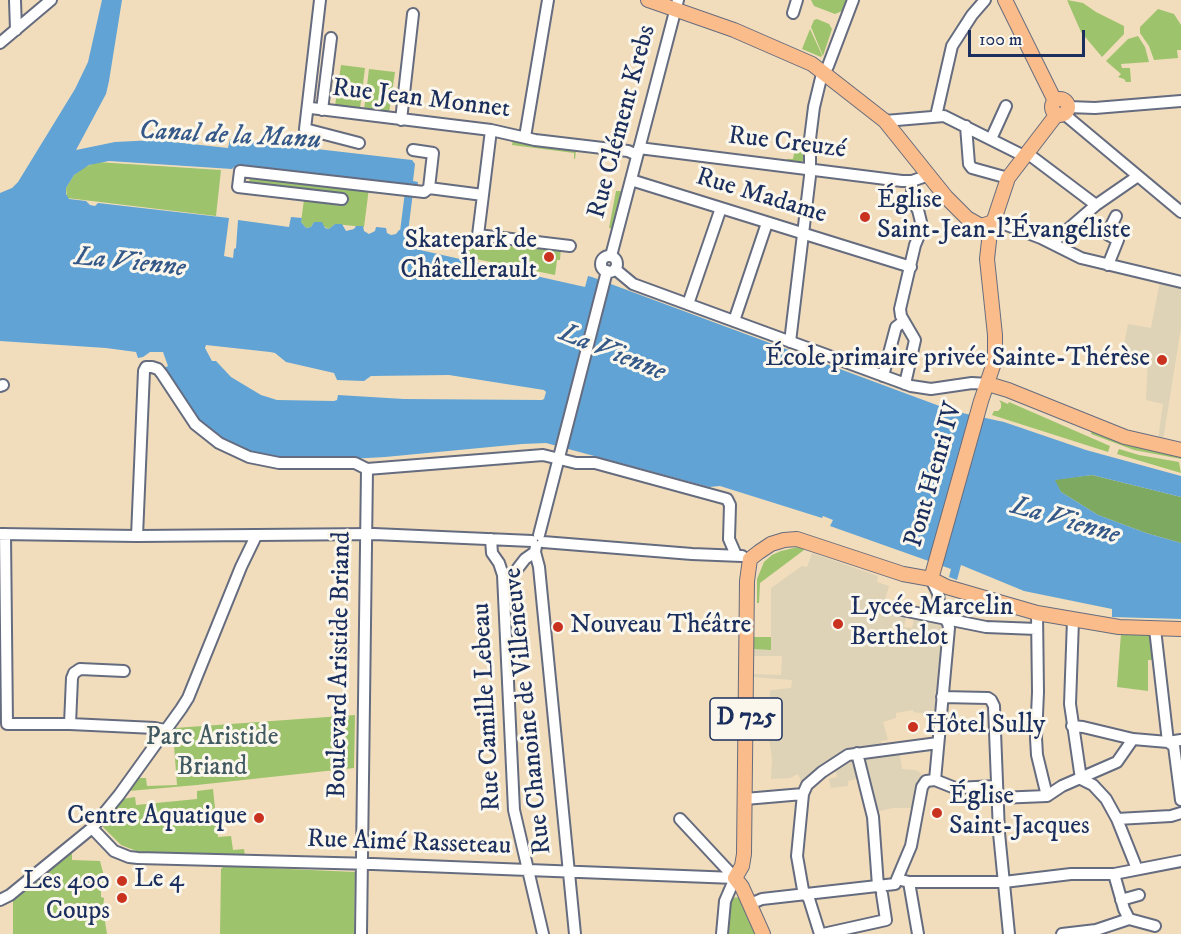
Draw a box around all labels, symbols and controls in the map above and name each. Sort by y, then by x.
scale bar [971,18,1088,56]
street label: Rue Clément Krebs [582,22,664,222]
text: 100 m [979,29,1022,51]
street label: Rue Jean Monnet [330,74,512,126]
water label: Canal de la Manu [138,116,322,158]
street label: Rue Creuzé [726,121,848,167]
street label: Rue Madame [692,162,830,232]
place label: Église Saint-Jean-l'Évangéliste [877,186,1131,248]
marker: Église Saint-Jean-l'Évangéliste [858,210,872,224]
place label: Skatepark de Châtellerault [400,226,537,288]
water label: La Vienne [73,242,187,286]
marker: Skatepark de Châtellerault [542,250,556,264]
water label: La Vienne [554,318,670,390]
place label: École primaire privée Sainte-Thérèse [765,344,1150,376]
marker: École primaire privée Sainte-Thérèse [1155,353,1169,367]
street label: Pont Henri IV [899,399,971,551]
water label: La Vienne [1007,491,1123,553]
street label: Boulevard Aristide Briand [323,531,359,799]
street label: Rue Chanoine de Villeneuve [498,566,560,856]
place label: Lycée Marcelin Berthelot [850,593,1013,654]
street label: Rue Camille Lebeau [467,602,509,812]
place label: Nouveau Théâtre [570,611,751,643]
marker: Lycée Marcelin Berthelot [831,617,845,631]
marker: Nouveau Théâtre [551,620,565,634]
road number: D 725 [710,698,782,740]
place label: Hôtel Sully [925,711,1045,743]
marker: Hôtel Sully [906,720,920,734]
park label: Parc Aristide Briand [146,723,278,784]
place label: Église Saint-Jacques [949,782,1090,844]
place label: Centre Aquatique [67,802,247,834]
marker: Église Saint-Jacques [930,806,944,820]
marker: Centre Aquatique [252,811,266,825]
street label: Rue Aimé Rasseteau [306,825,512,863]
place label: Le 4 [134,865,184,897]
place label: Les 400 Coups [23,867,110,928]
marker: Le 4 [115,874,129,888]
marker: Les 400 Coups [115,891,129,905]

